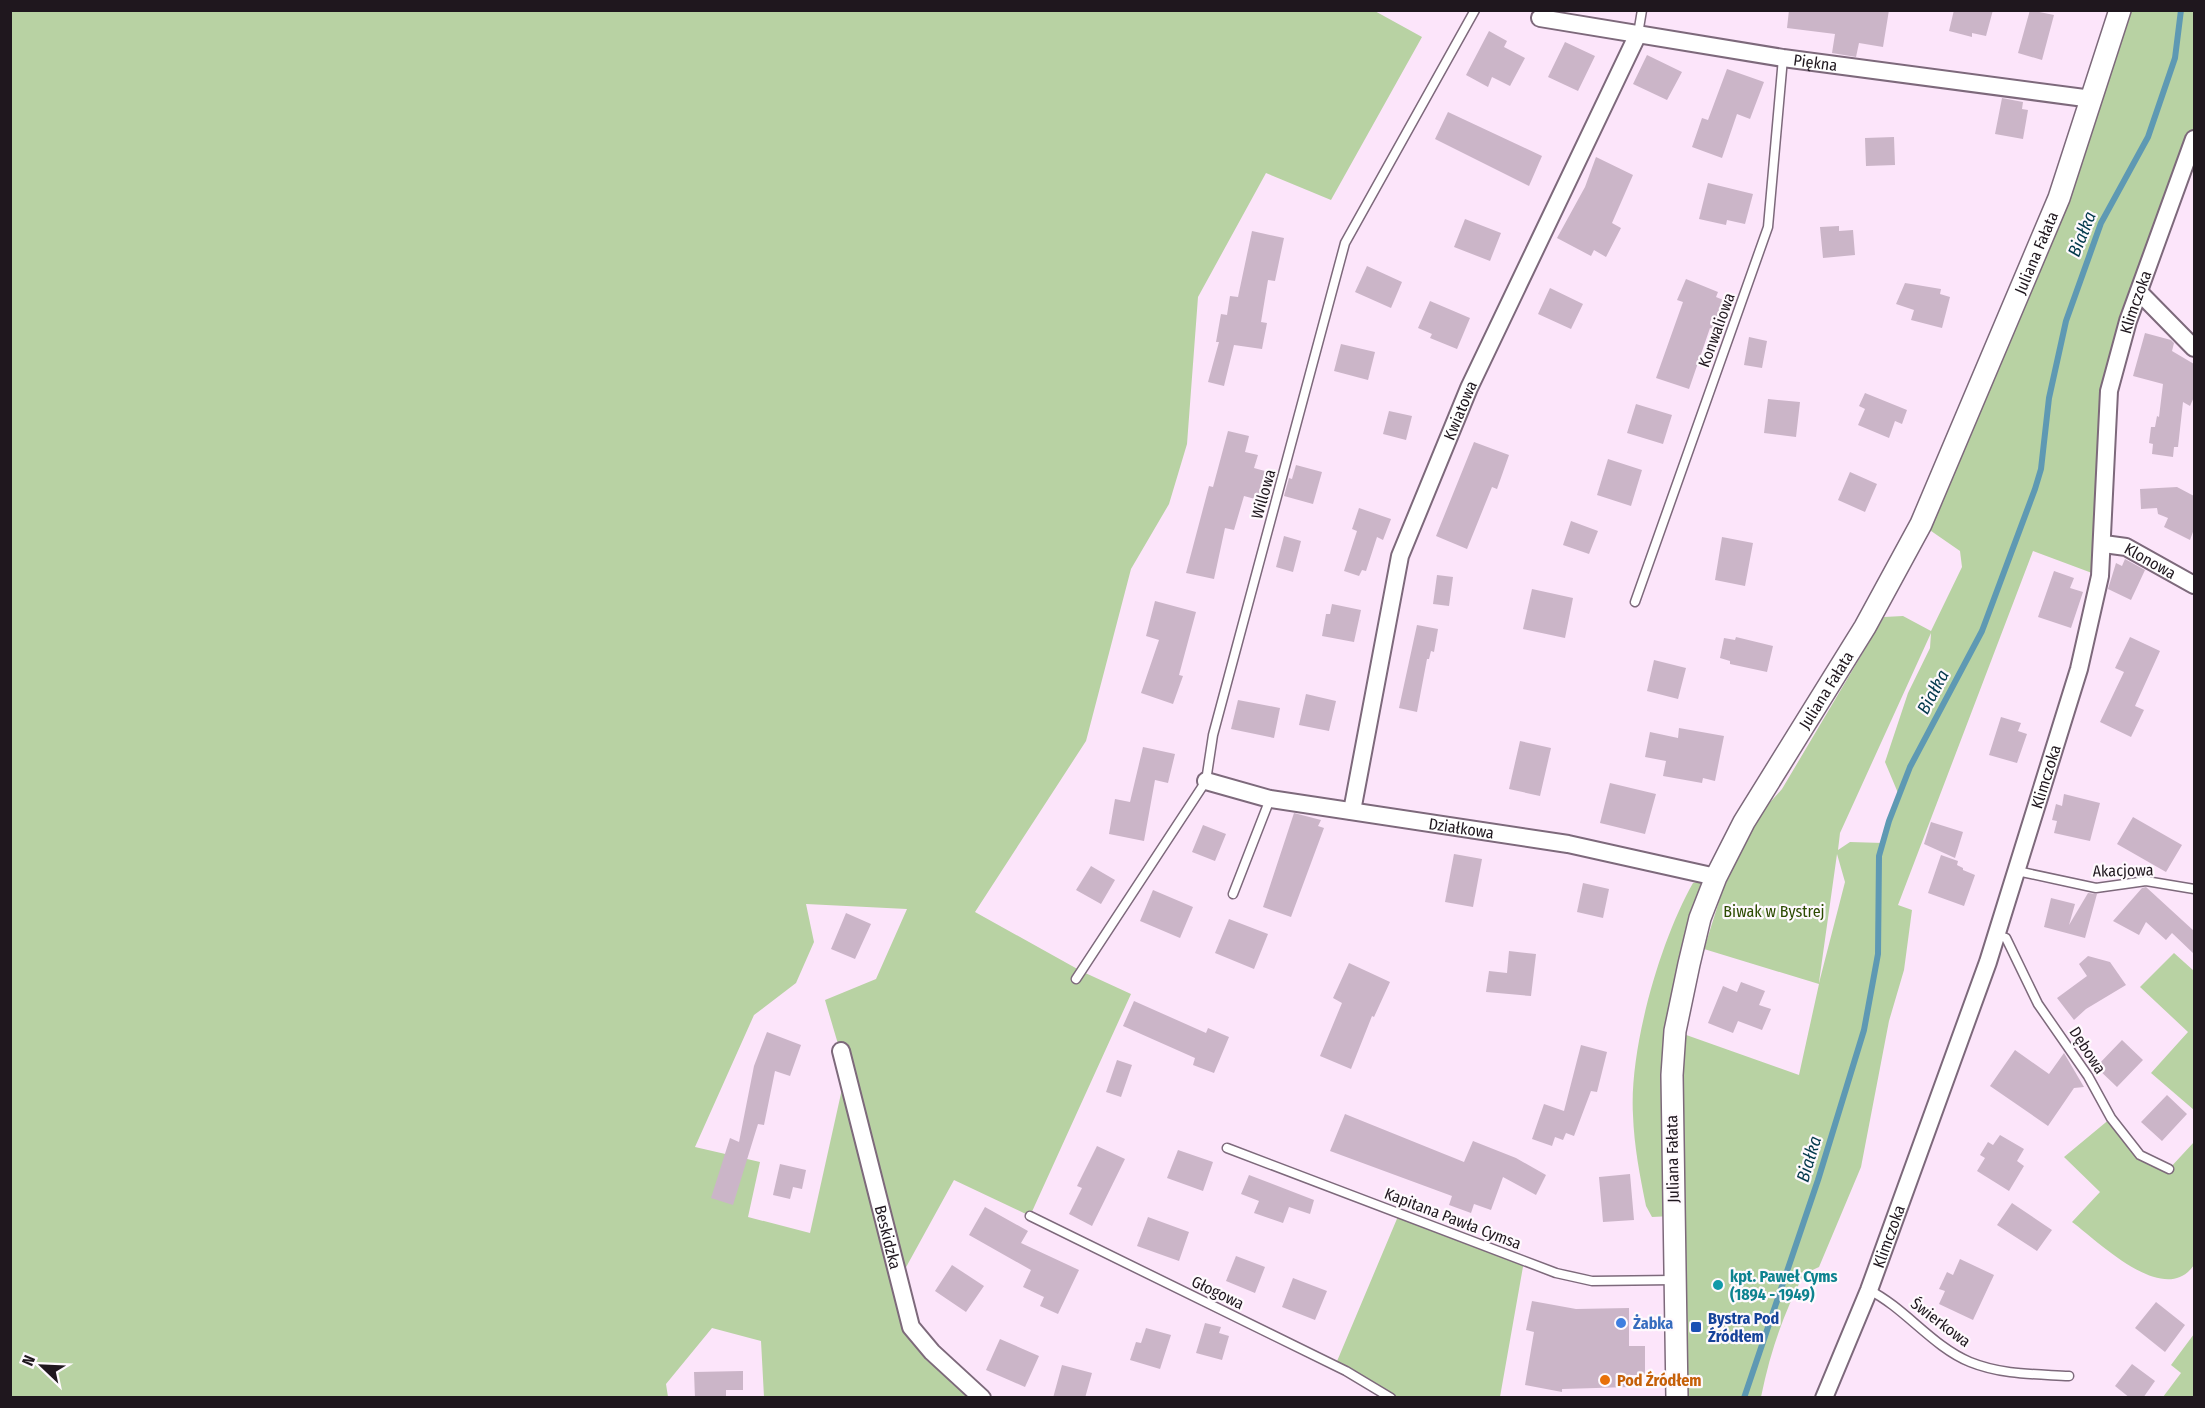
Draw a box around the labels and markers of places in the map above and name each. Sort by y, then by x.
place label: kpt. Paweł Cyms (1894 - 1949) [1730,1267,1838,1304]
marker: kpt. Paweł Cyms (1894 - 1949) [1711,1278,1725,1292]
place label: Bystra Pod Źródłem [1708,1309,1779,1346]
place label: Żabka [1633,1314,1673,1333]
marker: Żabka [1614,1316,1628,1330]
marker: Bystra Pod Źródłem [1689,1320,1703,1334]
place label: Pod Źródłem [1617,1370,1702,1390]
marker: Pod Źródłem [1598,1373,1612,1387]

